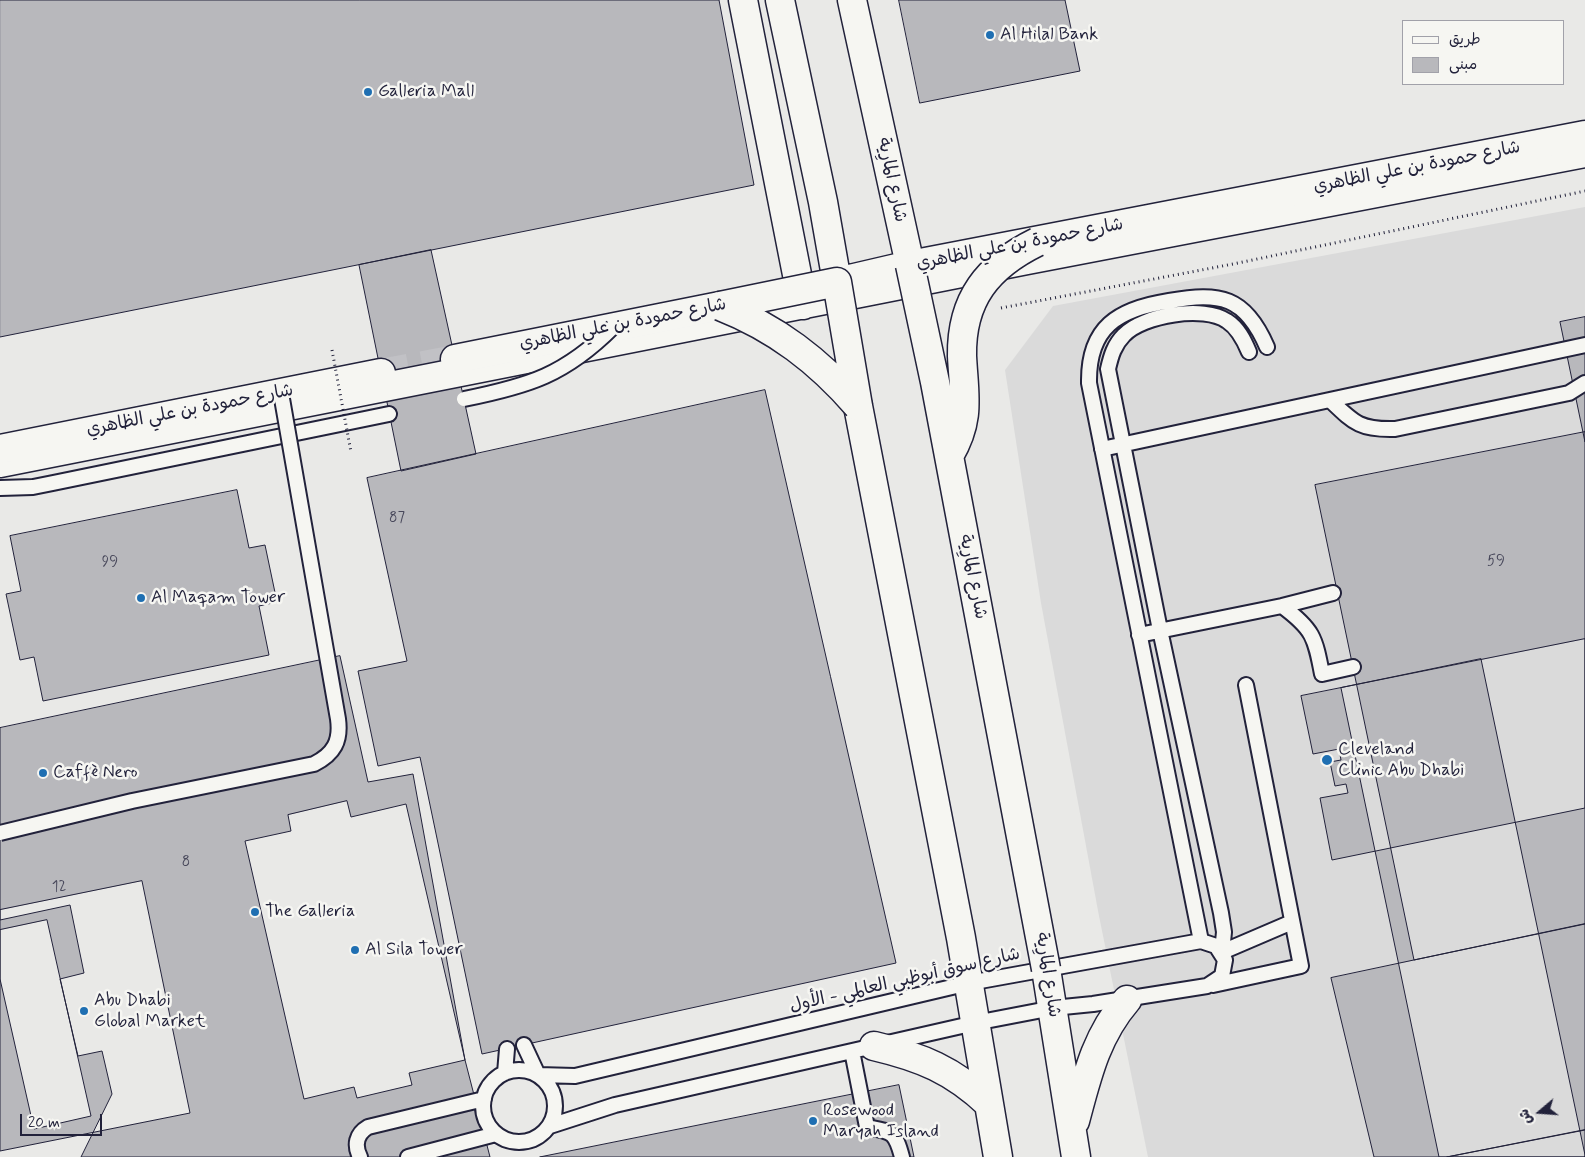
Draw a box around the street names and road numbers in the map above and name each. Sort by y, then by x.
street label: شارع المارِية [872,136,910,224]
street label: شارع حمودة بن علي الظاهري [1312,137,1522,199]
street label: شارع حمودة بن علي الظاهري [915,214,1125,276]
street label: شارع حمودة بن علي الظاهري [518,294,728,356]
street label: شارع حمودة بن علي الظاهري [85,380,295,442]
street label: شارع المارِية [953,533,991,621]
street label: شارع المارِية [1030,931,1064,1019]
street label: شارع سوق أبوظبي العالمي - الأول [788,944,1022,1018]

